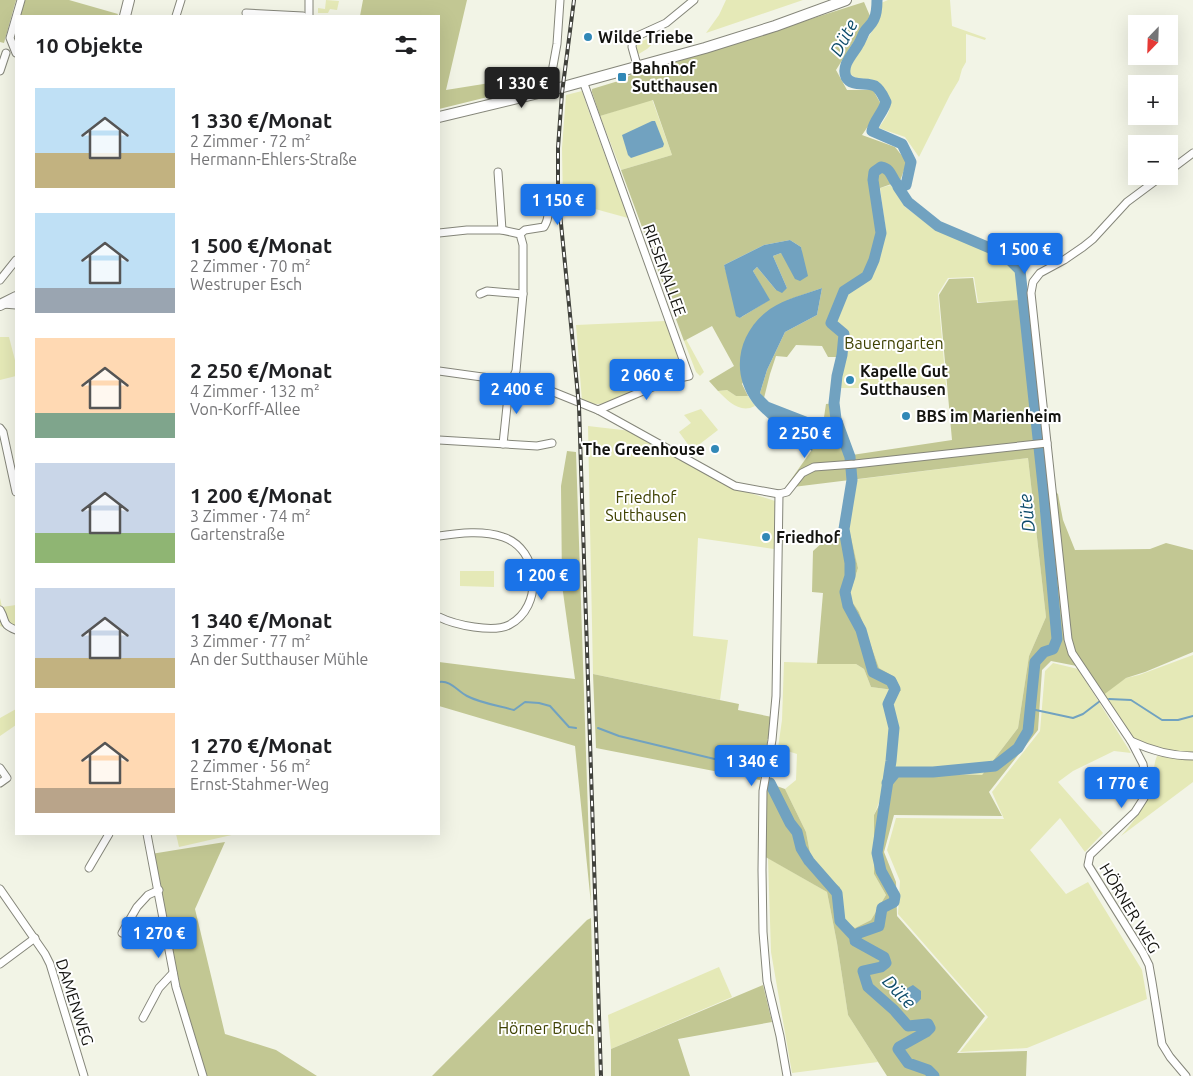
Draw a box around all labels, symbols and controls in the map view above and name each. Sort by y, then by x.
north arrow [1128,15,1178,65]
map controls [1128,15,1178,185]
water label: Düte [825,16,861,59]
place label: Wilde Triebe [598,28,693,46]
icon: filters [392,31,420,59]
marker: Wilde Triebe [582,31,594,43]
text: 10 Objekte [35,33,143,57]
place label: Bahnhof Sutthausen [632,59,718,95]
pin: 1 330 € [476,66,568,109]
marker: Bahnhof Sutthausen [616,71,628,83]
text: 1 330 € [496,74,548,92]
button: + [1128,75,1178,125]
icon: home [75,108,135,168]
text: 1 330 €/Monat [190,108,332,132]
text: 2 Zimmer · 72 m² [190,132,311,150]
button: − [1128,135,1178,185]
text: Hermann-Ehlers-Straße [190,150,357,168]
pin: 1 150 € [512,184,604,226]
text: 1 150 € [532,191,584,209]
street label: RIESENALLEE [640,222,690,318]
pin: 1 500 € [979,232,1071,275]
icon: home [75,233,135,293]
text: 1 500 €/Monat [190,233,332,257]
text: 1 500 € [999,240,1051,258]
text: 2 Zimmer · 70 m² [190,257,311,275]
text: Westruper Esch [190,275,302,293]
park label: Bauerngarten [844,334,944,352]
icon: home [75,358,135,418]
text: 2 250 €/Monat [190,358,332,382]
pin: 2 060 € [601,358,693,401]
place label: Kapelle Gut Sutthausen [860,362,948,398]
text: 2 060 € [621,366,673,384]
pin: 2 400 € [471,372,563,415]
marker: Kapelle Gut Sutthausen [844,374,856,386]
text: 2 400 € [491,380,543,398]
text: 4 Zimmer · 132 m² [190,382,320,400]
text: Von-Korff-Allee [190,400,301,418]
place label: BBS im Marienheim [916,407,1061,425]
marker: BBS im Marienheim [900,410,912,422]
pin: 2 250 € [759,416,851,459]
text: 2 250 € [779,424,831,442]
place label: The Greenhouse [583,440,705,458]
marker: The Greenhouse [709,443,721,455]
icon: home [75,483,135,543]
text: 1 200 €/Monat [190,483,332,507]
park label: Friedhof Sutthausen [605,488,687,524]
water label: Düte [1014,493,1038,533]
text: 3 Zimmer · 74 m² [190,507,311,525]
text: Gartenstraße [190,525,285,543]
place label: Friedhof [776,528,841,546]
marker: Friedhof [760,531,772,543]
pin: 1 200 € [496,558,588,601]
text: 1 200 € [516,566,568,584]
icon: home [75,608,135,668]
text: 1 340 €/Monat [190,608,332,632]
text: 3 Zimmer · 77 m² [190,632,311,650]
text: An der Sutthauser Mühle [190,650,368,668]
icon: home [75,733,135,793]
text: 1 270 €/Monat [190,733,332,757]
pin: 1 340 € [706,744,798,787]
text: 1 340 € [726,752,778,770]
text: 2 Zimmer · 56 m² [190,757,311,775]
pin: 1 770 € [1076,766,1168,809]
text: 1 770 € [1096,774,1148,792]
text: Ernst-Stahmer-Weg [190,775,329,793]
street label: HÖRNER WEG [1096,860,1164,956]
pin: 1 270 € [113,916,205,959]
text: 1 270 € [133,924,185,942]
street label: DAMENWEG [53,956,97,1048]
water label: Düte [879,971,920,1012]
park label: Hörner Bruch [498,1019,594,1037]

